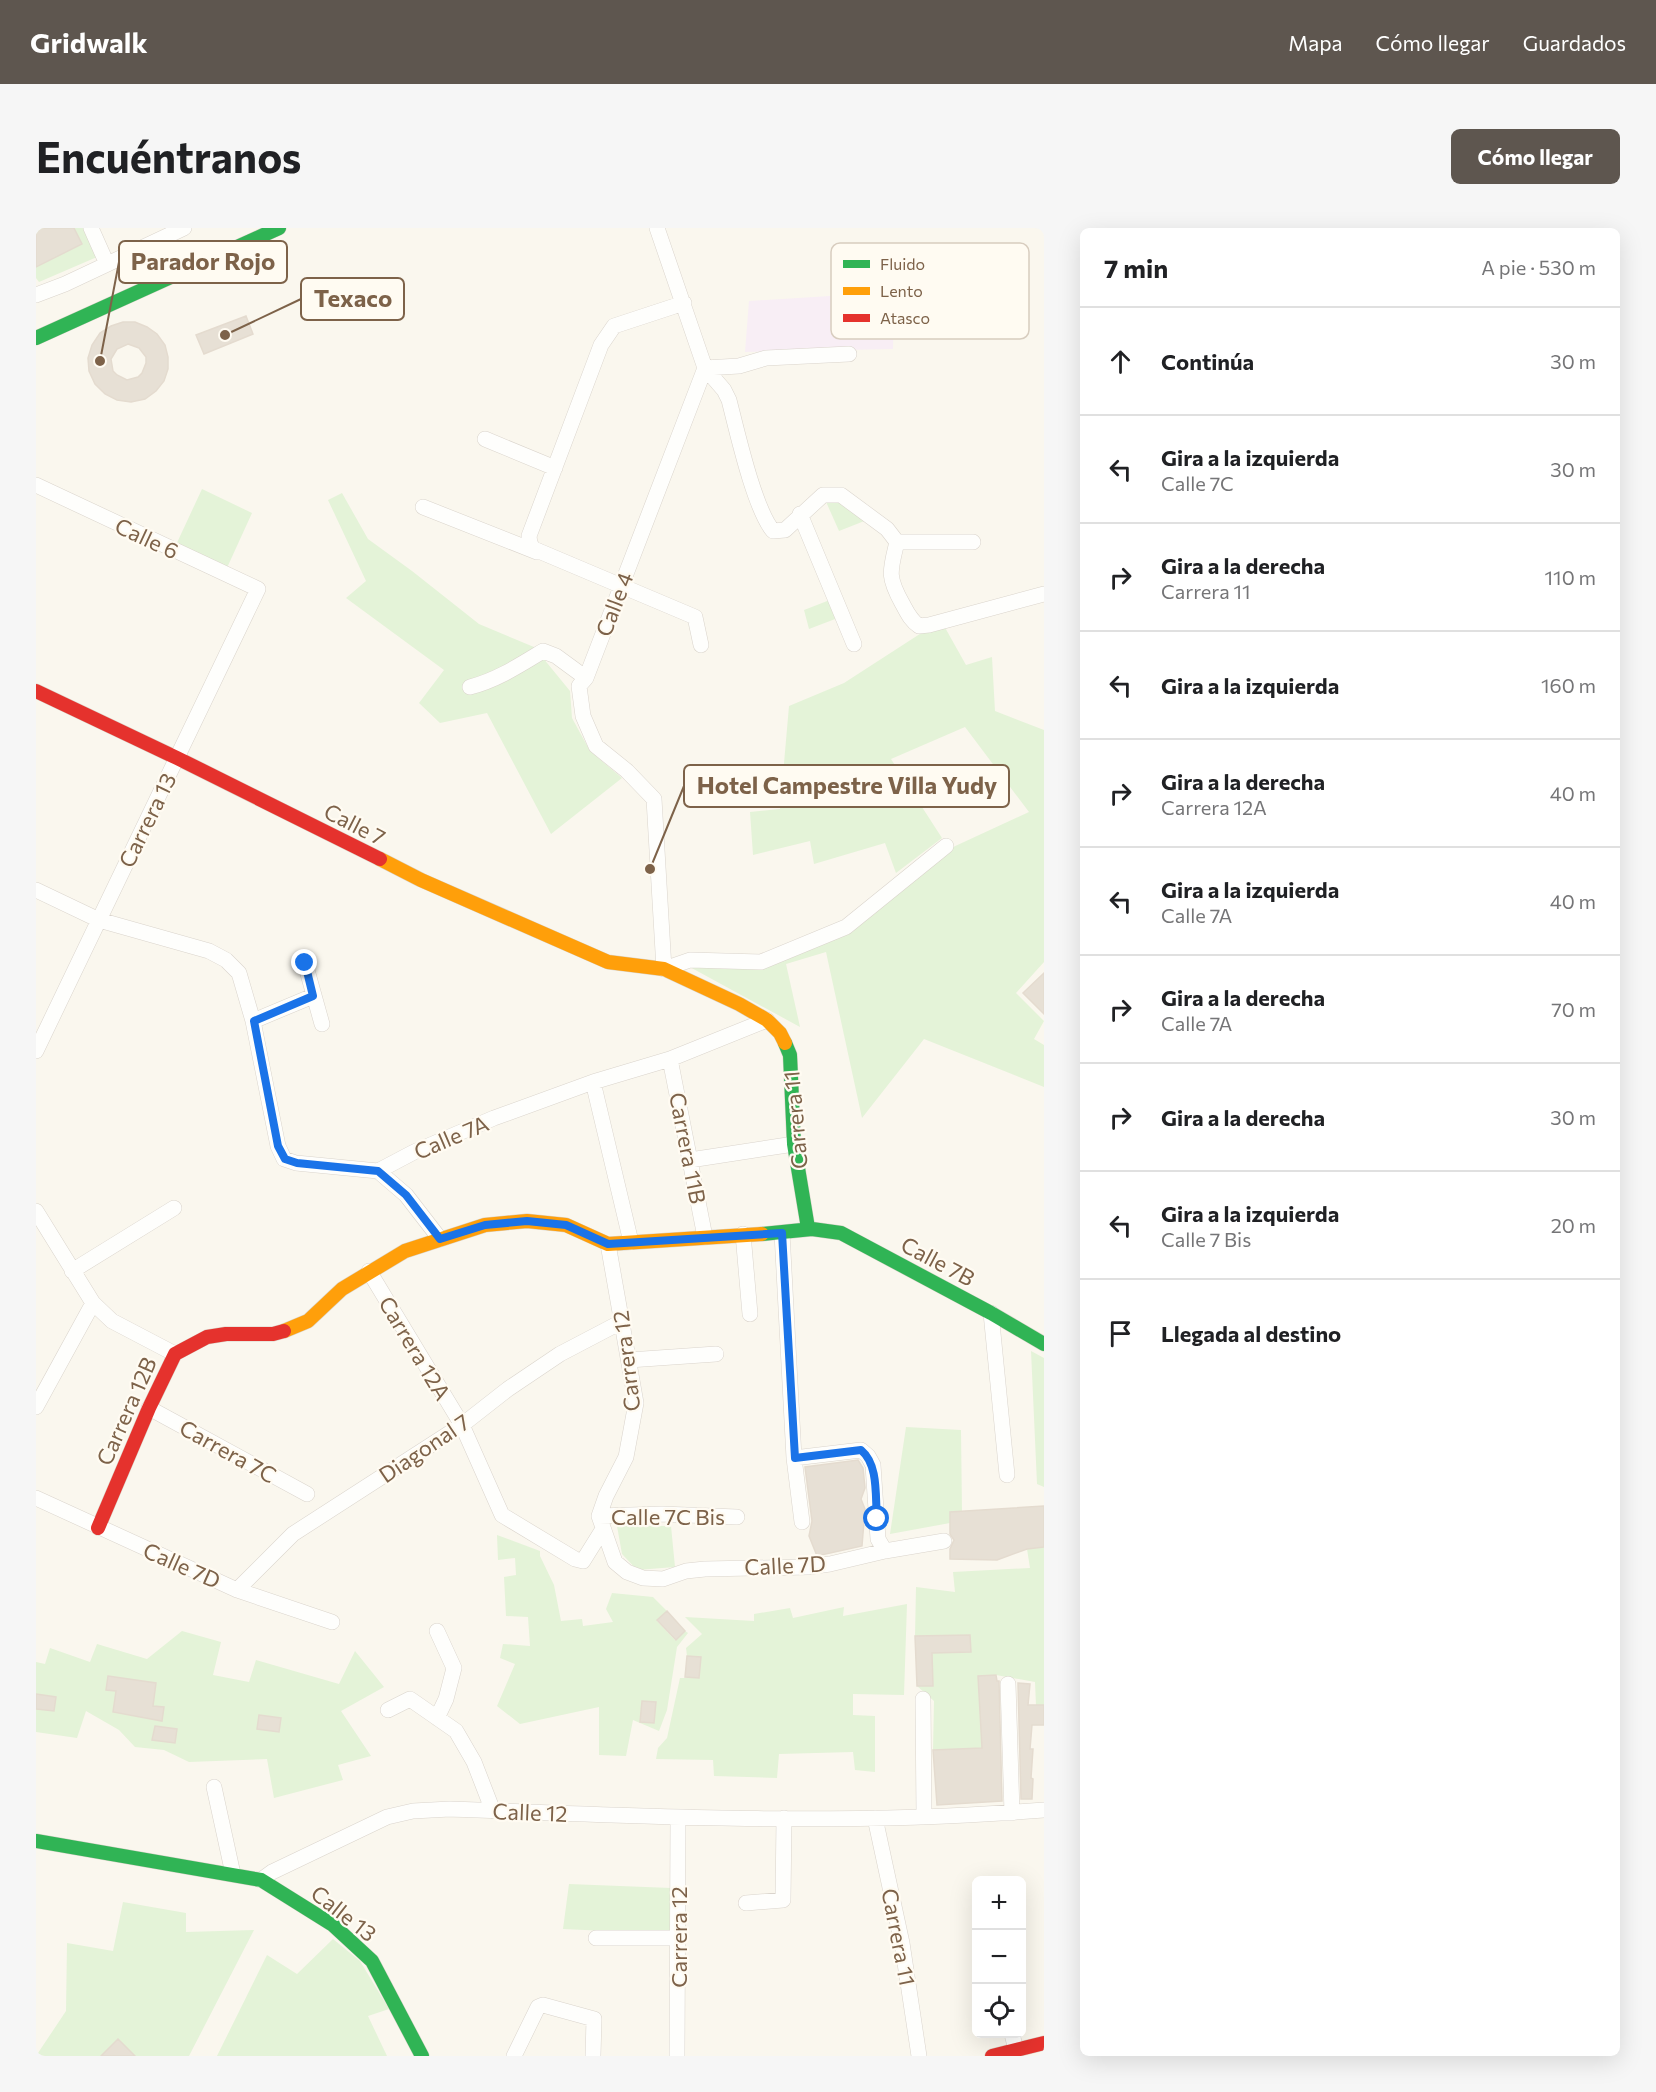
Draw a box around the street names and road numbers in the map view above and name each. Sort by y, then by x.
street label: Calle 6 [111,512,183,564]
street label: Calle 4 [589,568,639,640]
street label: Carrera 13 [113,768,181,872]
street label: Calle 7 [320,797,390,851]
street label: Carrera 11 [777,1070,813,1170]
street label: Carrera 11B [664,1090,712,1206]
street label: Calle 7A [410,1109,492,1165]
street label: Calle 7B [897,1230,979,1292]
street label: Carrera 12A [373,1291,457,1405]
street label: Carrera 12 [606,1309,646,1413]
street label: Carrera 12B [90,1353,162,1469]
street label: Diagonal 7 [373,1408,475,1488]
street label: Carrera 7C [175,1413,281,1489]
street label: Calle 7C Bis [611,1503,725,1530]
street label: Calle 7D [139,1536,225,1594]
street label: Calle 7D [744,1549,826,1581]
street label: Calle 12 [492,1797,568,1827]
street label: Calle 13 [306,1879,382,1947]
street label: Carrera 12 [665,1886,692,1988]
street label: Carrera 11 [876,1886,922,1988]

